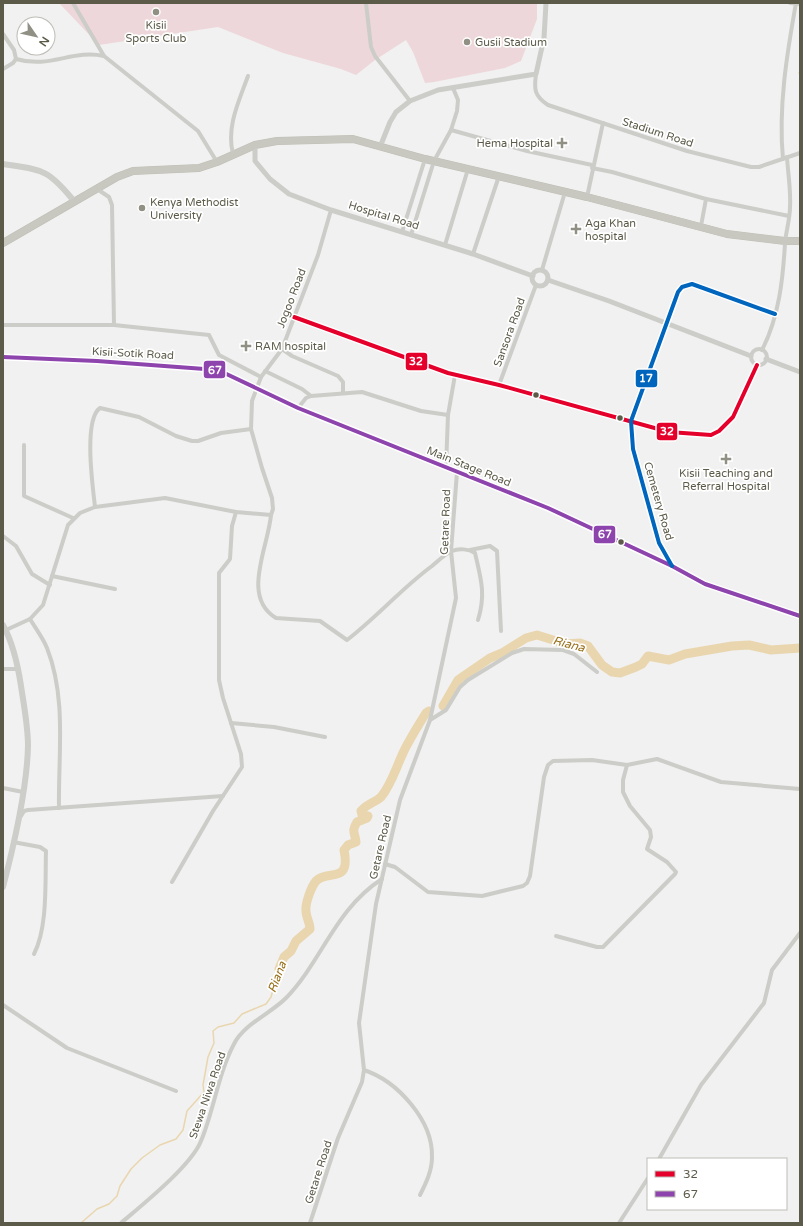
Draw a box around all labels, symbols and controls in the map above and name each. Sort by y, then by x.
marker: Kisii Sports Club [151,7,161,17]
north arrow [16,16,56,56]
place label: Kisii Sports Club [126,19,187,45]
text: N [36,34,52,49]
place label: Gusii Stadium [475,36,547,49]
marker: Gusii Stadium [462,37,472,47]
street label: Stadium Road [621,115,695,150]
place label: Hema Hospital [477,137,553,150]
marker: Hema Hospital [556,137,568,149]
place label: Kenya Methodist University [150,196,238,222]
street label: Hospital Road [347,199,421,232]
marker: Kenya Methodist University [137,203,147,213]
place label: Aga Khan hospital [585,217,636,243]
marker: Aga Khan hospital [570,223,582,235]
street label: Jogoo Road [274,267,309,330]
street label: Sansora Road [491,296,528,368]
marker: RAM hospital [240,340,252,352]
place label: RAM hospital [255,340,326,353]
street label: Kisii-Sotik Road [92,345,174,362]
line badge: 32 [405,352,428,371]
text: 32 [409,355,423,368]
line badge: 67 [203,360,226,379]
text: 67 [208,364,222,377]
line badge: 17 [635,369,658,388]
text: 17 [639,372,653,385]
unlabelled marker [531,390,541,400]
unlabelled marker [615,413,625,423]
line badge: 32 [656,422,678,441]
text: 32 [660,425,674,438]
street label: Main Stage Road [425,444,513,489]
marker: Kisii Teaching and Referral Hospital [720,453,732,465]
street label: Cemetery Road [641,460,676,542]
place label: Kisii Teaching and Referral Hospital [679,467,773,493]
street label: Getare Road [438,489,453,555]
line badge: 67 [593,525,616,544]
text: 67 [598,528,612,541]
unlabelled marker [616,537,626,547]
water label: Riana [552,633,587,655]
street label: Getare Road [367,814,394,881]
water label: Riana [265,959,289,995]
street label: Stewa Niwa Road [186,1050,229,1140]
street label: Getare Road [302,1139,335,1205]
legend [647,1158,787,1210]
text: 32 [683,1167,698,1181]
text: 67 [683,1187,698,1201]

